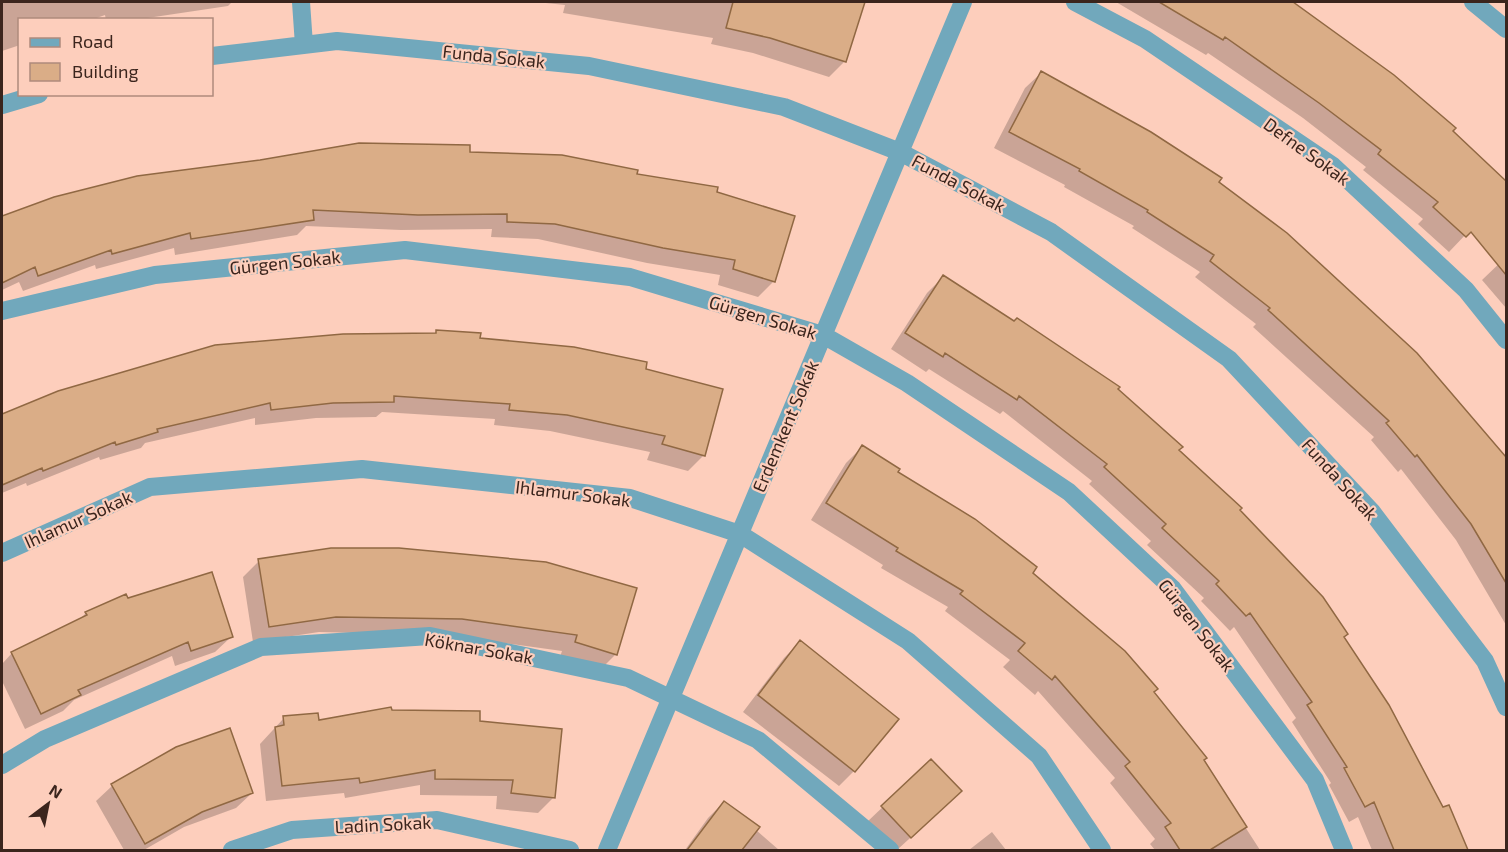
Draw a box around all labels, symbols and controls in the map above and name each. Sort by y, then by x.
legend [18,18,213,96]
text: Road [72,30,113,52]
street label: Funda Sokak [442,40,546,72]
text: Building [72,60,139,82]
street label: Defne Sokak [1260,112,1354,190]
street label: Funda Sokak [908,149,1010,217]
street label: Gürgen Sokak [228,245,342,279]
street label: Gürgen Sokak [707,290,819,344]
street label: Erdemkent Sokak [747,357,823,495]
street label: Funda Sokak [1297,433,1383,525]
street label: Ihlamur Sokak [514,475,632,511]
street label: Ihlamur Sokak [21,485,135,553]
street label: Gürgen Sokak [1154,574,1240,676]
street label: Köknar Sokak [423,628,535,668]
north arrow [18,774,78,834]
text: N [46,780,66,802]
street label: Ladin Sokak [334,810,432,838]

